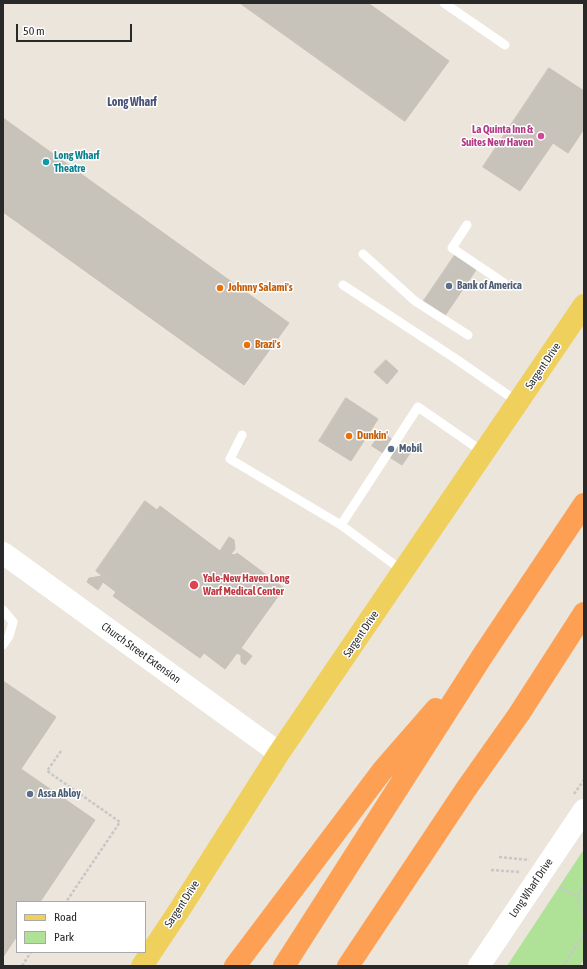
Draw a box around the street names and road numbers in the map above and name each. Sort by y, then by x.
street label: Sargent Drive [523,340,563,392]
street label: Sargent Drive [341,608,381,660]
street label: Church Street Extension [99,620,183,686]
street label: Long Wharf Drive [506,856,556,920]
street label: Sargent Drive [162,878,202,930]

